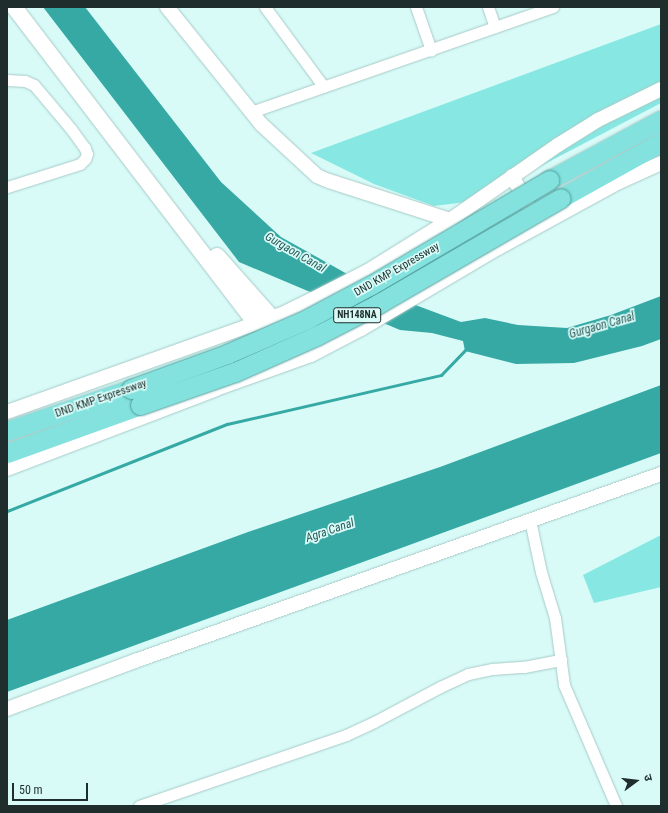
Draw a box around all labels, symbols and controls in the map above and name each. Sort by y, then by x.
water label: Gurgaon Canal [262,230,328,276]
street label: DND KMP Expressway [352,240,442,300]
road number: NH148NA [333,307,381,323]
water label: Gurgaon Canal [568,310,636,342]
street label: DND KMP Expressway [54,377,148,421]
water label: Agra Canal [304,516,356,546]
north arrow [616,761,656,801]
text: उ [641,773,655,783]
scale bar [14,775,90,801]
text: 50 m [19,783,43,797]

